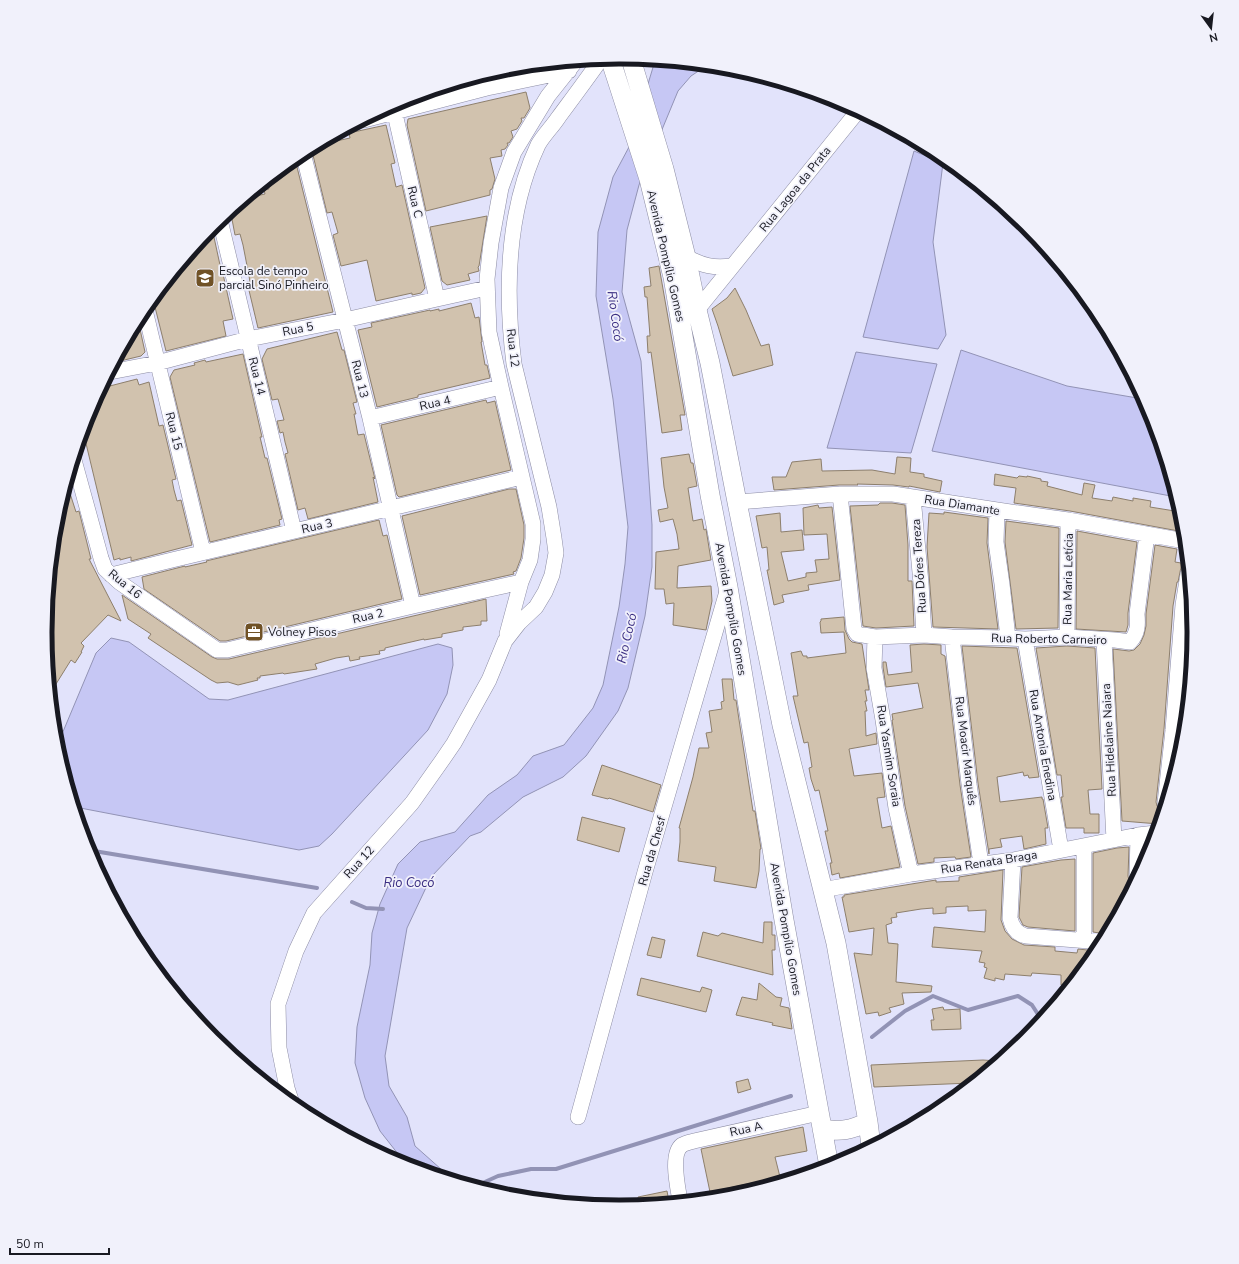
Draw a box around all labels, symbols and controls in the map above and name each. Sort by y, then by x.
north arrow [1191,8,1231,48]
text: N [1208,29,1219,45]
street label: Rua Lagoa da Prata [756,143,834,235]
street label: Rua C [404,184,426,220]
street label: Avenida Pompílio Gomes [643,188,689,324]
place label: Escola de tempo parcial Sinó Pinheiro [219,263,329,293]
school or university icon: Escola de tempo parcial Sinó Pinheiro [194,267,216,289]
water label: Rio Cocó [603,290,627,343]
street label: Rua 5 [281,318,315,340]
street label: Rua 12 [503,328,523,368]
street label: Rua 14 [245,355,269,397]
street label: Rua 13 [348,358,372,400]
street label: Rua 4 [418,392,452,414]
street label: Rua 15 [162,410,186,452]
street label: Rua Diamante [923,491,1001,519]
street label: Rua 3 [300,515,334,537]
street label: Rua Dóres Tereza [908,518,930,614]
street label: Rua Maria Letícia [1059,533,1077,625]
street label: Avenida Pompílio Gomes [711,541,751,677]
street label: Rua 16 [105,566,145,602]
street label: Rua 2 [351,605,385,627]
water label: Rio Cocó [612,611,641,665]
office icon: Volney Pisos [243,621,265,643]
place label: Volney Pisos [267,624,337,640]
street label: Rua Roberto Carneiro [991,630,1107,648]
street label: Rua Hidelaine Naiara [1098,683,1120,797]
street label: Rua Antonia Enedina [1025,688,1061,802]
street label: Rua Moacir Marquês [951,695,981,807]
street label: Rua Yasmim Soraia [873,704,905,808]
street label: Rua da Chesf [634,813,670,888]
street label: Rua 12 [340,842,378,882]
street label: Rua Renata Braga [940,846,1038,878]
street label: Avenida Pompílio Gomes [766,861,806,997]
water label: Rio Cocó [384,874,434,892]
street label: Rua A [728,1117,764,1141]
scale bar [10,1230,109,1256]
text: 50 m [16,1236,44,1252]

